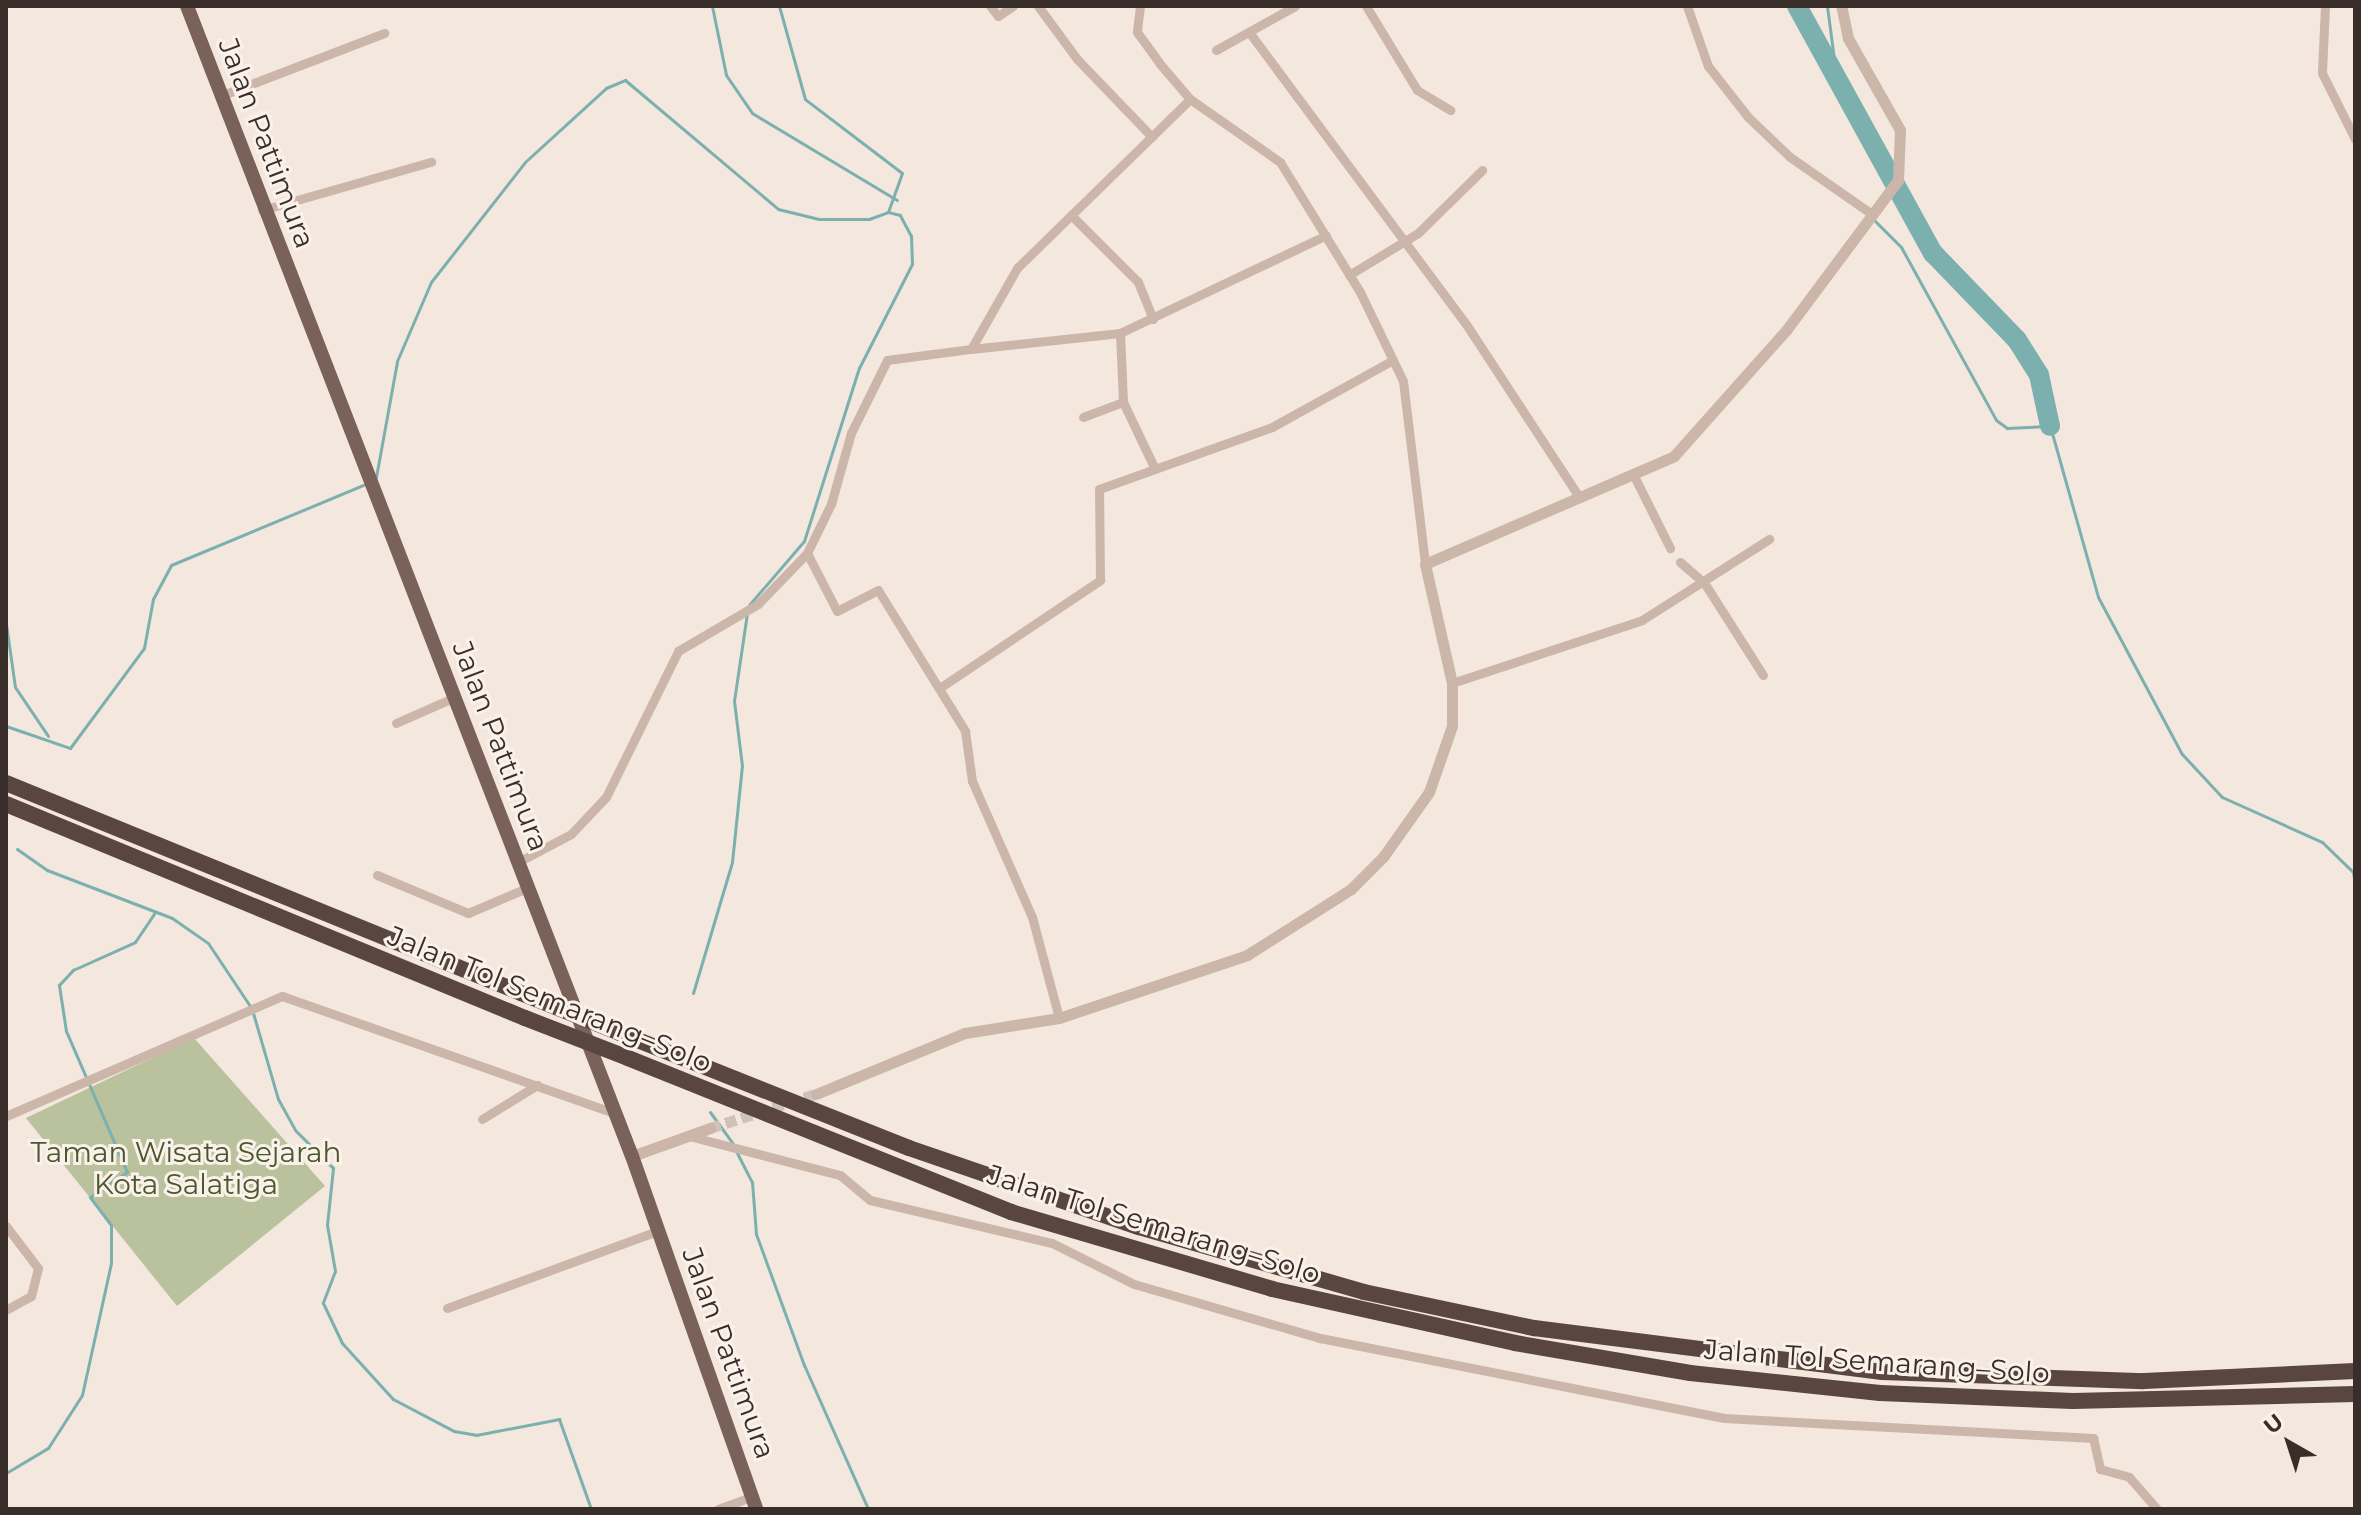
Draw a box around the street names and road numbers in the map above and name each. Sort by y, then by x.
street label: Jalan Pattimura [212,33,322,253]
street label: Jalan Pattimura [446,636,556,856]
street label: Jalan Tol Semarang–Solo [383,919,717,1079]
street label: Jalan Tol Semarang–Solo [984,1157,1324,1291]
street label: Jalan Pattimura [675,1243,783,1463]
street label: Jalan Tol Semarang–Solo [1703,1332,2051,1390]

